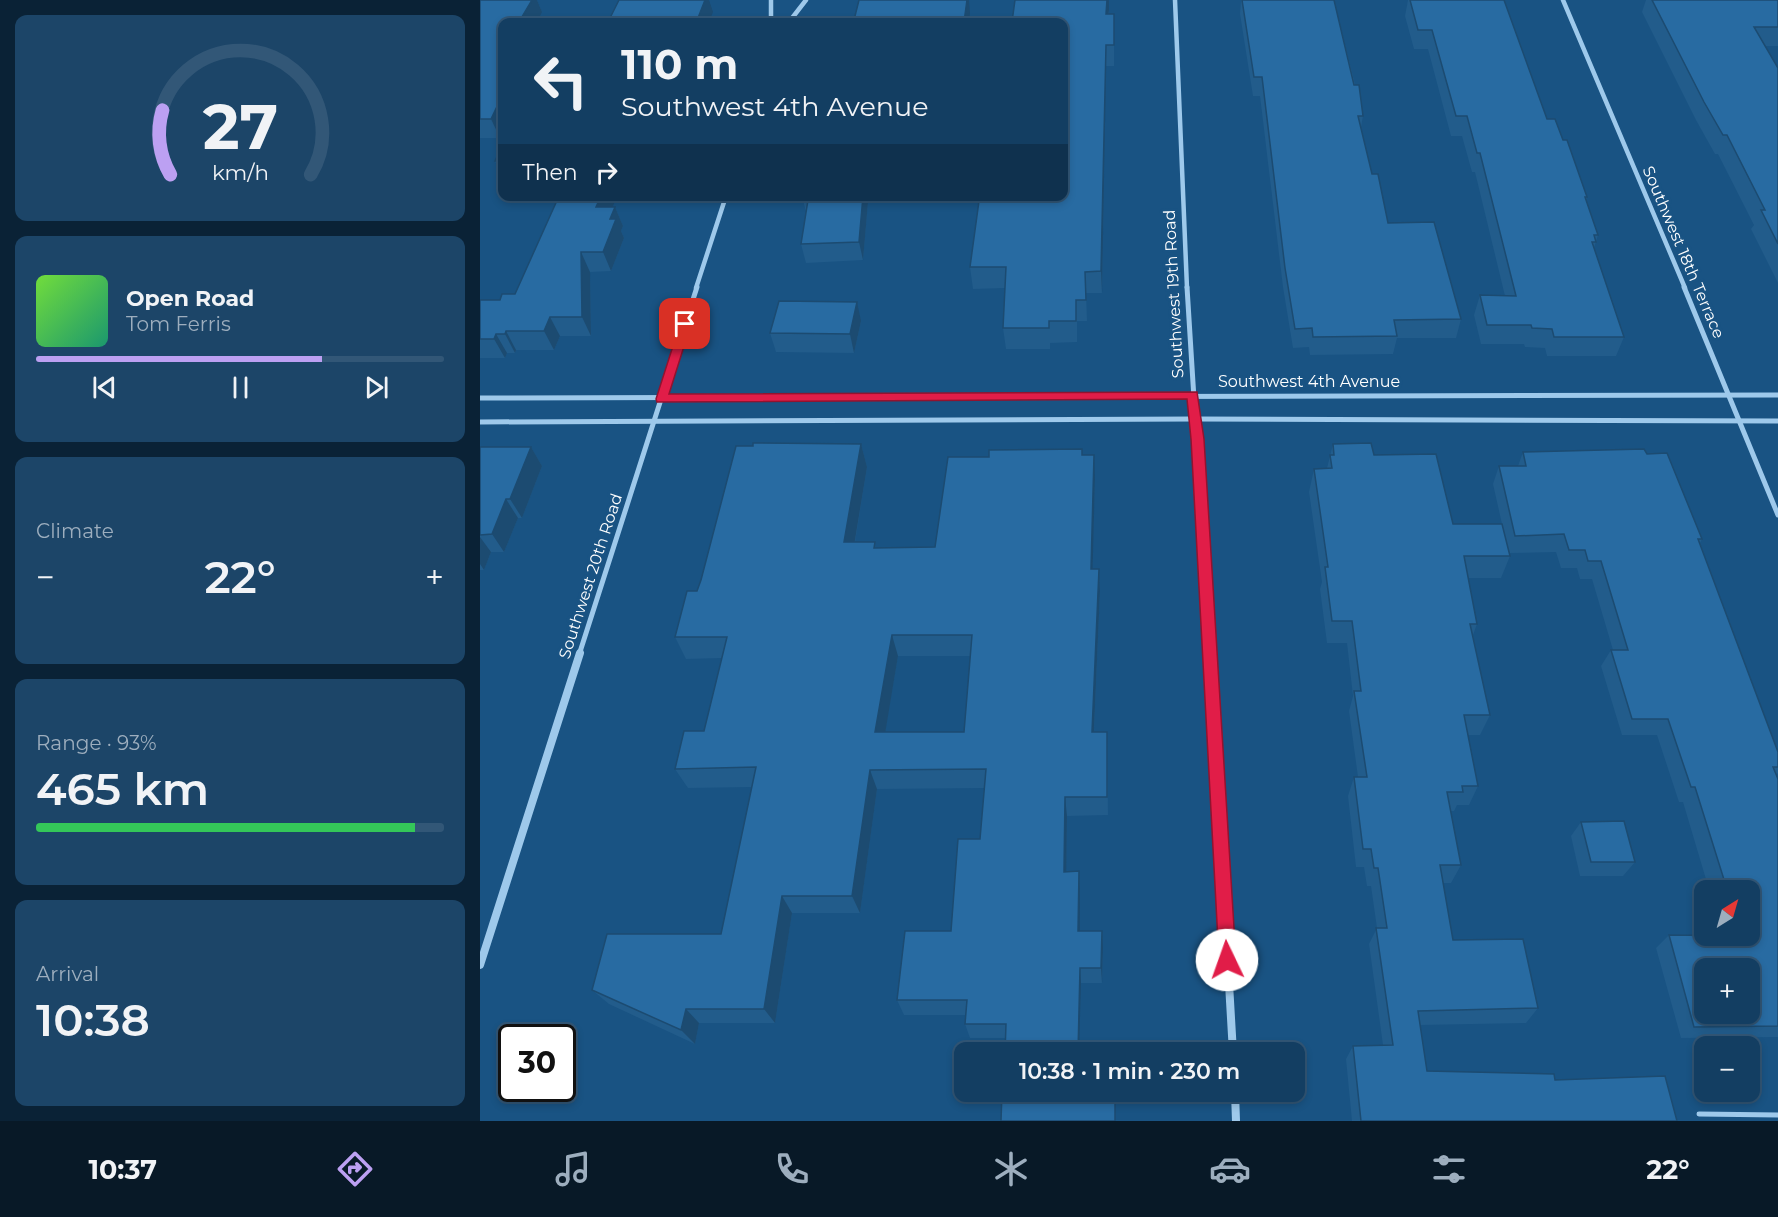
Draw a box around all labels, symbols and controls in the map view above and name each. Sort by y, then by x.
text: 110 m [621,38,738,90]
icon: left [522,42,600,120]
text: 27 [202,89,278,165]
text: Southwest 4th Avenue [621,90,929,123]
icon: right [590,156,623,189]
text: km/h [211,159,269,185]
text: Then [522,159,578,186]
street label: Southwest 18th Terrace [1639,163,1728,341]
street label: Southwest 19th Road [1160,209,1187,379]
text: Open Road [126,285,254,312]
pin [659,298,710,349]
icon: arrive [668,307,701,340]
text: Tom Ferris [126,312,231,336]
icon: previous [88,371,121,404]
icon: pause [224,371,257,404]
icon: next [360,371,393,404]
street label: Southwest 4th Avenue [1218,372,1400,391]
street label: Southwest 20th Road [555,491,626,661]
text: Climate [36,519,114,543]
text: 22° [204,549,276,604]
text: − [36,557,55,597]
text: + [425,557,444,597]
text: Range · 93% [36,731,157,755]
text: 465 km [36,761,209,816]
north arrow [1694,880,1760,946]
map controls [1694,880,1760,1102]
position arrow [1195,928,1259,992]
button: + [1694,958,1760,1024]
text: Arrival [36,962,99,986]
text: 10:38 [36,992,150,1047]
speed limit sign: 30 [498,1024,576,1102]
button: − [1694,1036,1760,1102]
text: 10:38 · 1 min · 230 m [1019,1058,1240,1085]
icon: directions [334,1148,376,1190]
icon: music [552,1148,594,1190]
icon: phone [771,1148,813,1190]
icon: climate [990,1148,1032,1190]
icon: car [1209,1148,1251,1190]
icon: filters [1428,1148,1470,1190]
text: 10:37 [88,1153,157,1186]
text: 22° [1646,1153,1690,1186]

